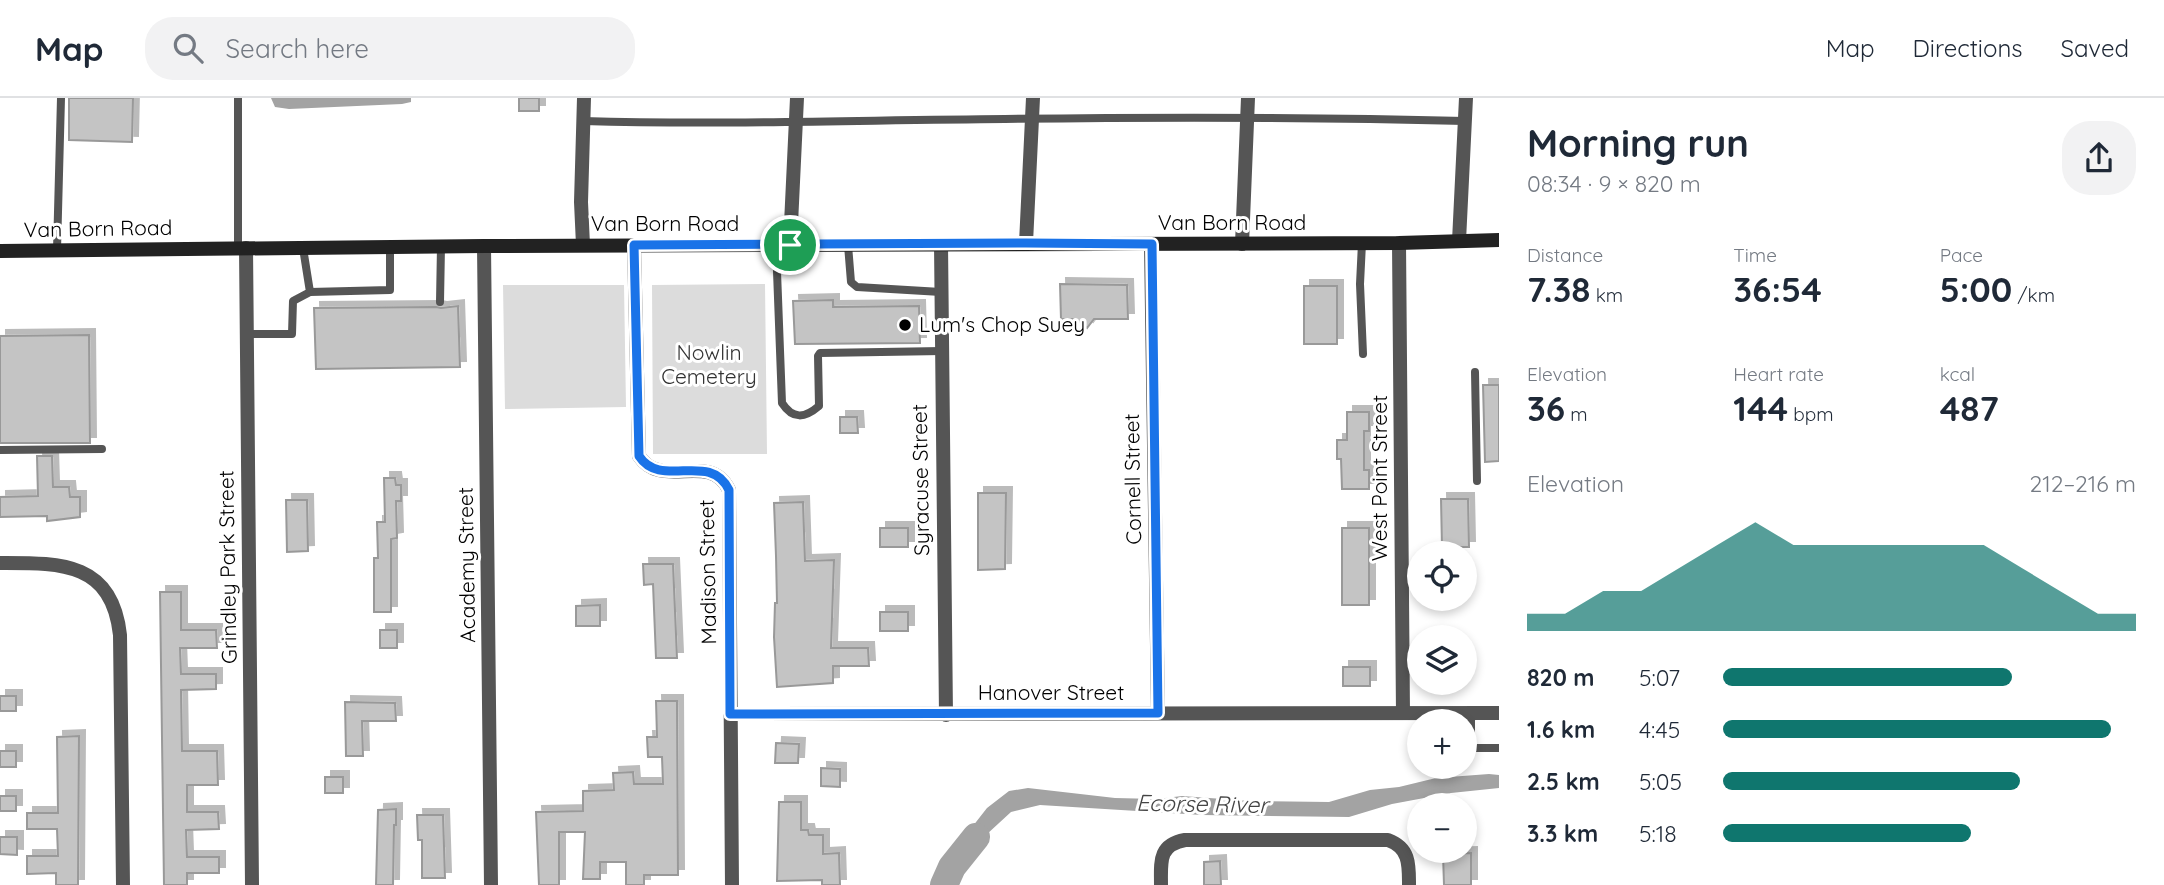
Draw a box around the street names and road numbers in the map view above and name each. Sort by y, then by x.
street label: Van Born Road [1158,209,1306,235]
street label: Van Born Road [591,210,739,236]
street label: Van Born Road [23,214,173,242]
street label: West Point Street [1366,395,1392,561]
street label: Syracuse Street [906,404,934,556]
street label: Cornell Street [1118,413,1146,545]
street label: Grindley Park Street [212,470,242,664]
street label: Academy Street [452,487,480,643]
street label: Madison Street [693,499,721,645]
street label: Hanover Street [978,679,1124,705]

